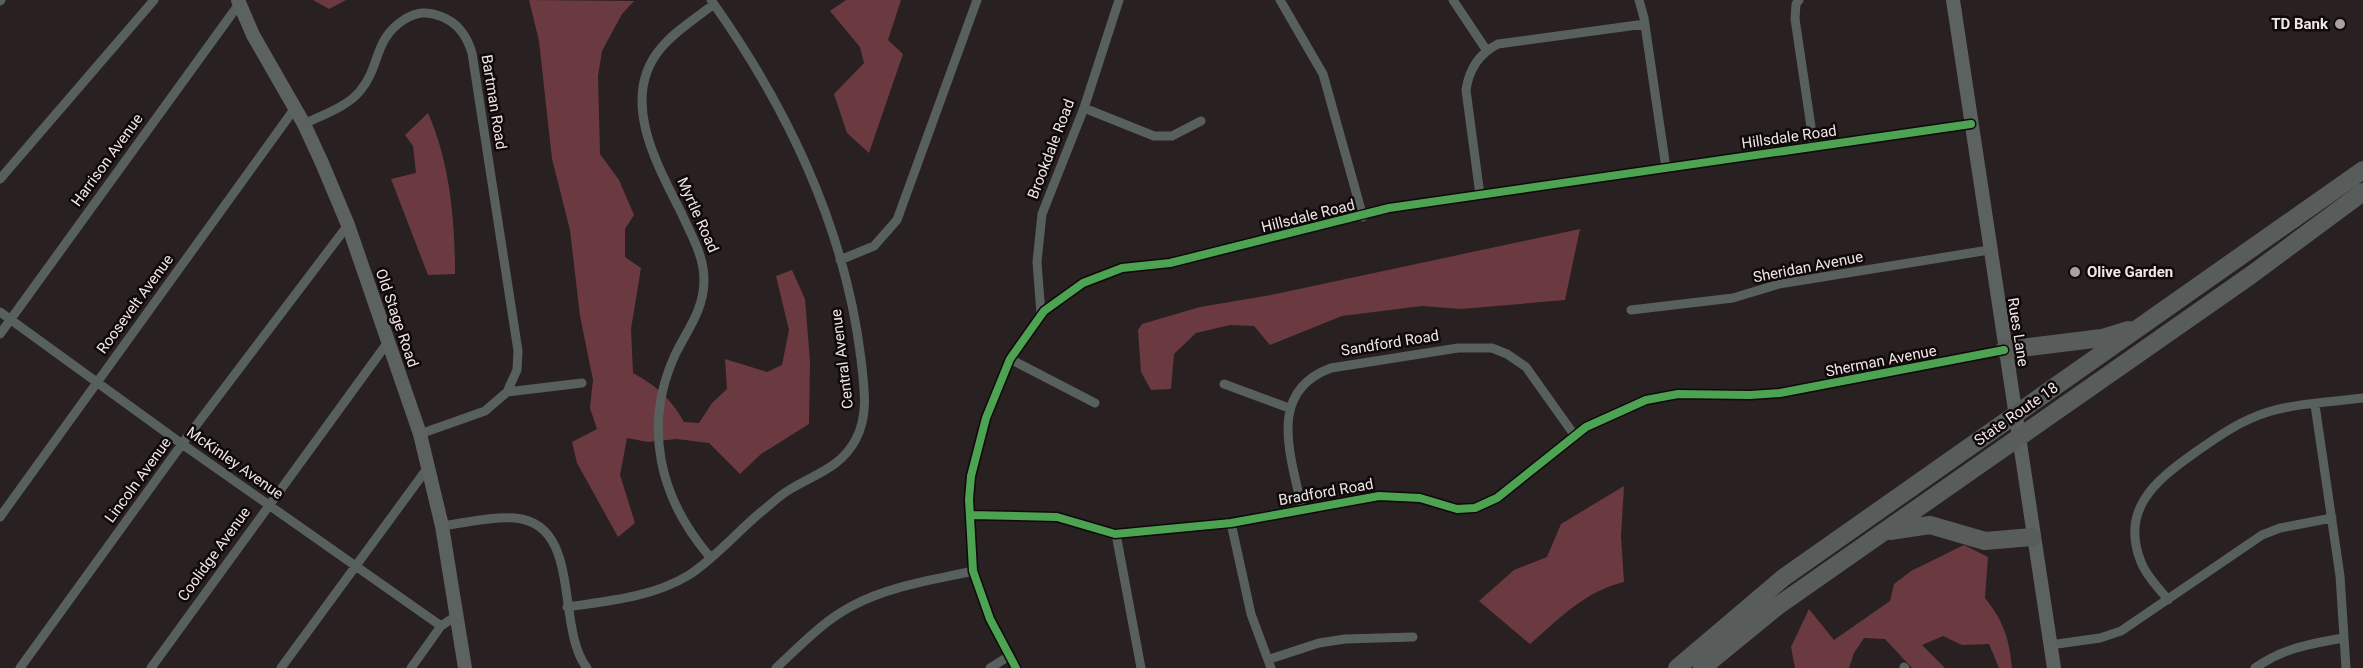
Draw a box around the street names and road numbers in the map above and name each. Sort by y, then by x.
street label: Bartman Road [478,53,510,151]
street label: Brookdale Road [1024,97,1078,201]
street label: Harrison Avenue [67,110,147,210]
street label: Hillsdale Road [1740,121,1838,153]
street label: Myrtle Road [673,175,723,255]
street label: Hillsdale Road [1259,196,1357,236]
street label: Sheridan Avenue [1752,248,1864,286]
street label: Roosevelt Avenue [93,251,177,357]
street label: Old Stage Road [372,267,422,369]
street label: Rues Lane [2004,296,2032,368]
street label: Central Avenue [827,308,857,410]
street label: Sandford Road [1340,326,1440,360]
street label: Sherman Avenue [1824,341,1938,381]
street label: State Route 18 [1971,378,2061,450]
street label: McKinley Avenue [183,423,287,503]
street label: Lincoln Avenue [101,434,175,526]
street label: Bradford Road [1277,475,1375,509]
street label: Coolidge Avenue [174,503,254,605]

